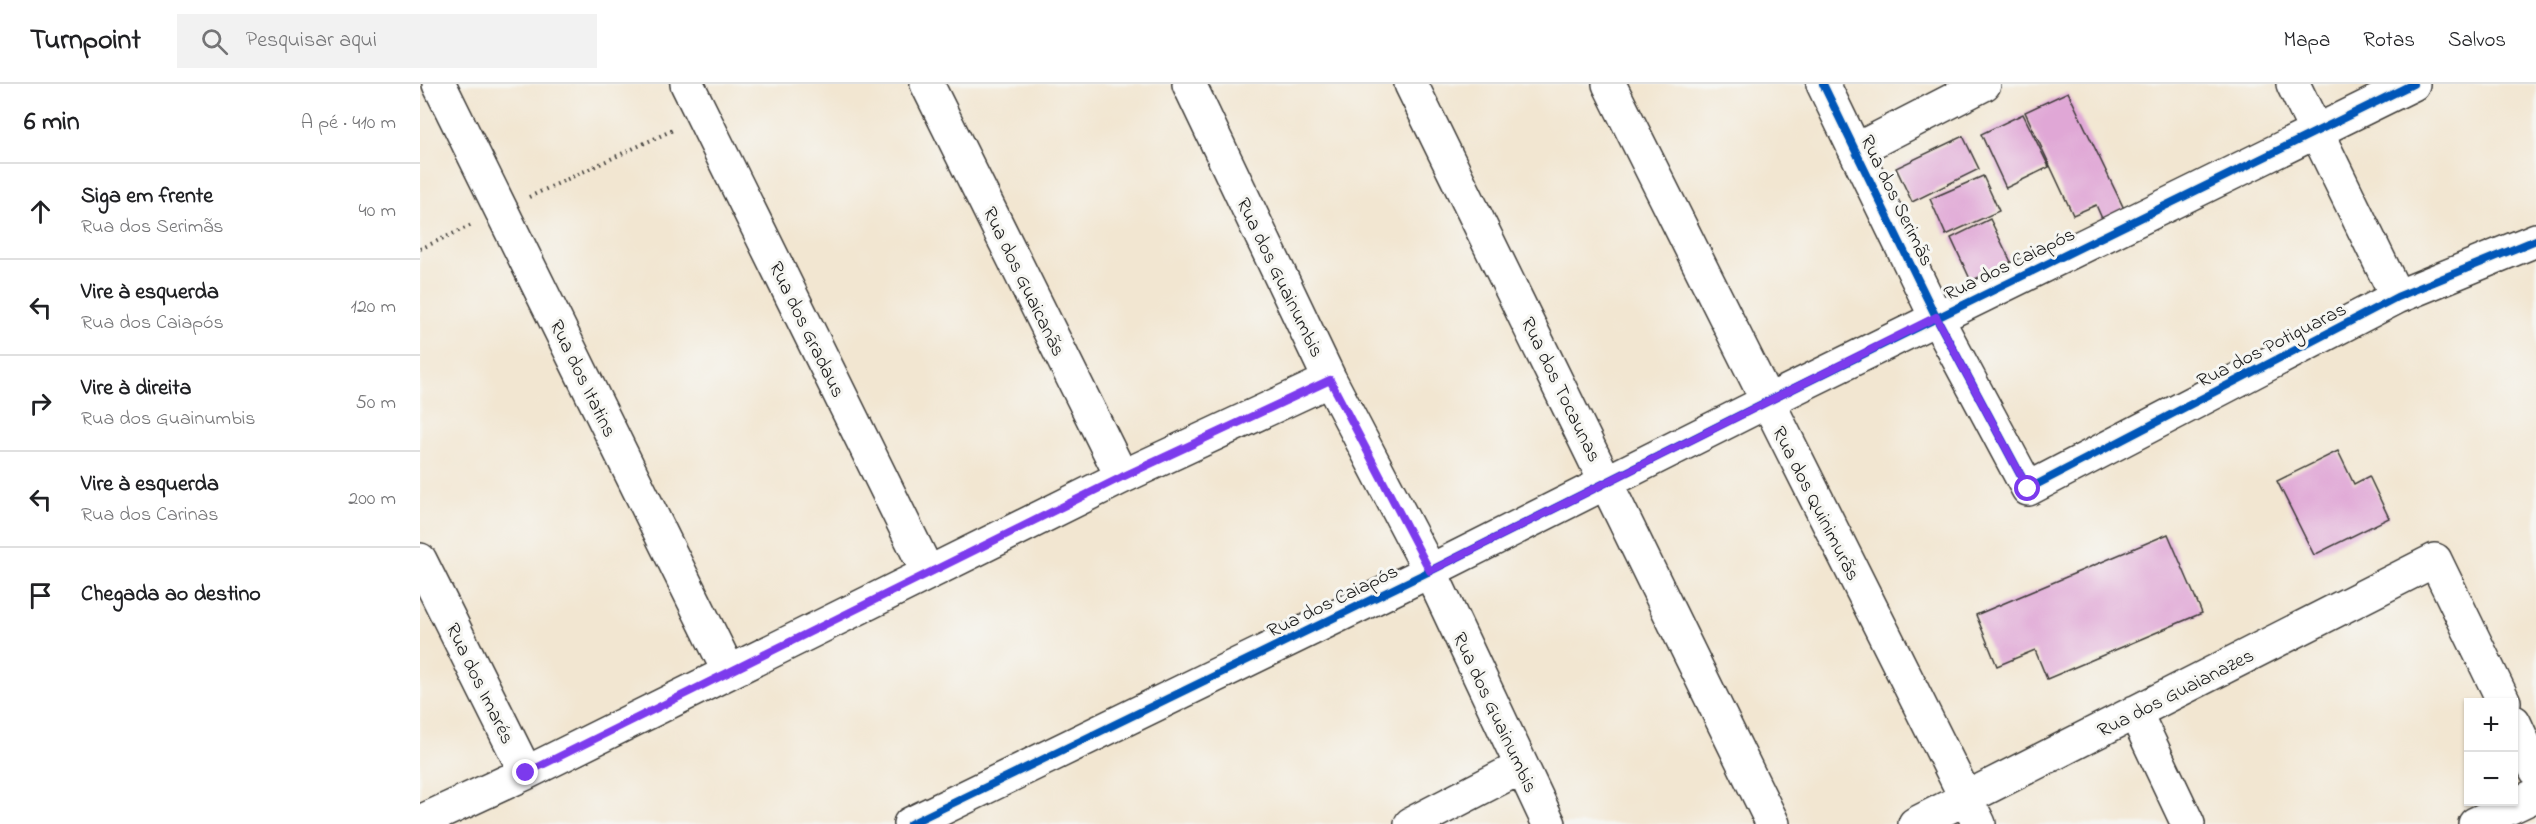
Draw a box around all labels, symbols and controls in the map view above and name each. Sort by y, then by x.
search box [177,14,597,68]
text: Turnpoint [30,21,141,62]
icon: search [198,25,231,58]
text: Pesquisar aqui [246,25,377,57]
text: Mapa [2283,26,2330,56]
text: Rotas [2363,26,2415,56]
text: Salvos [2448,26,2506,56]
text: 6 min [24,104,80,142]
text: A pé · 410 m [301,109,396,138]
street label: Rua dos Serimãs [1851,131,1940,271]
text: Siga em frente [81,181,213,213]
street label: Rua dos Guainumbis [1227,193,1330,363]
icon: ahead [24,195,57,228]
text: 40 m [359,197,396,226]
street label: Rua dos Guaicanãs [974,202,1072,362]
text: Rua dos Serimãs [81,213,223,242]
street label: Rua dos Caiapós [1940,221,2081,310]
street label: Rua dos Gradaus [760,257,851,403]
text: Vire à esquerda [81,277,219,309]
icon: left [24,291,57,324]
text: 120 m [351,293,396,322]
street label: Rua dos Potiguaras [2192,296,2352,397]
text: Rua dos Caiapós [81,309,224,338]
street label: Rua dos Tocaunas [1512,313,1607,467]
street label: Rua dos Itatins [541,315,623,443]
text: Vire à direita [81,373,191,405]
icon: right [24,387,57,420]
text: 50 m [355,389,396,418]
text: Rua dos Guainumbis [81,405,255,434]
street label: Rua dos Quinimurãs [1763,422,1866,586]
text: Vire à esquerda [81,469,219,501]
route start [2014,475,2040,501]
icon: left [24,483,57,516]
text: 200 m [348,485,396,514]
text: Rua dos Carinas [81,501,218,530]
street label: Rua dos Caiapós [1263,558,1404,647]
icon: arrive [24,579,57,612]
text: Chegada ao destino [81,579,261,611]
street label: Rua dos Imarés [437,619,521,750]
street label: Rua dos Guainumbis [1444,628,1544,798]
street label: Rua dos Guaianazes [2093,642,2260,746]
map controls [2464,698,2518,806]
button: + [2464,698,2518,752]
button: − [2464,752,2518,806]
route end [512,759,538,785]

